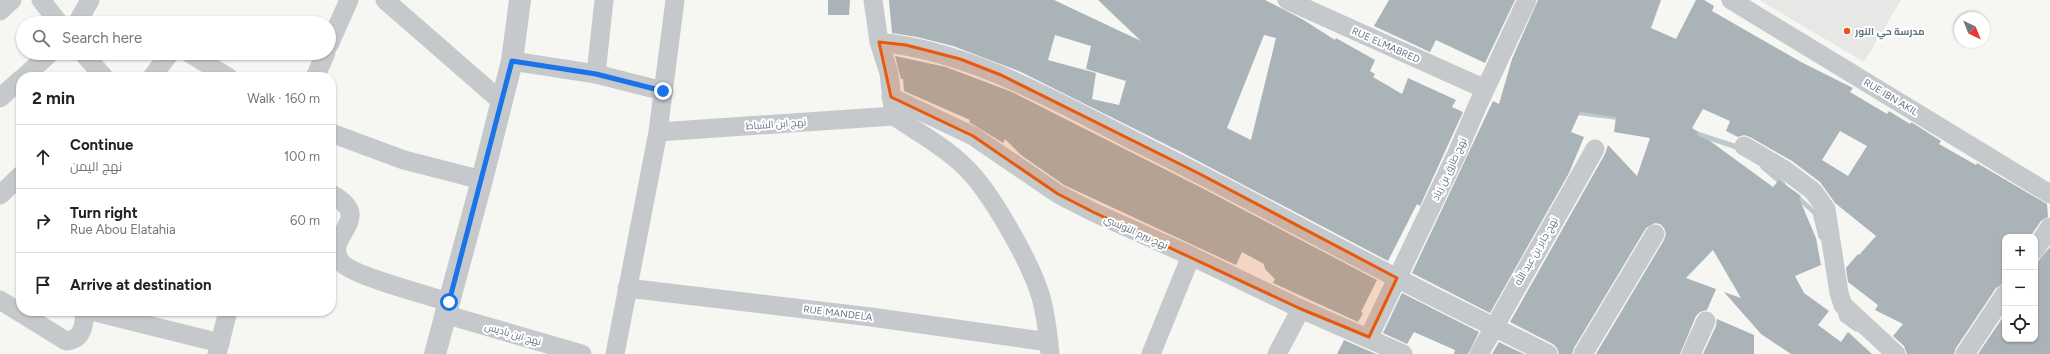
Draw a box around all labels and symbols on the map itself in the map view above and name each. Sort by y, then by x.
north arrow [1954,12,1990,48]
street label: RUE ELMABRED [1350,24,1422,66]
place label: مدرسة حي النور [1854,25,1925,40]
marker: مدرسة حي النور [1842,26,1852,36]
street label: RUE IBN AKIL [1861,76,1921,119]
route end [654,82,672,100]
street label: نهج ابن الشباط [745,115,807,133]
street label: نهج طارق بن زياد [1429,135,1469,203]
street label: نهج بيرم التونسي [1102,212,1170,253]
street label: نهج جابر بن عبد الله [1510,214,1561,287]
route start [440,293,458,311]
street label: RUE MANDELA [803,302,873,324]
street label: نهج ابن باديس [483,320,543,348]

